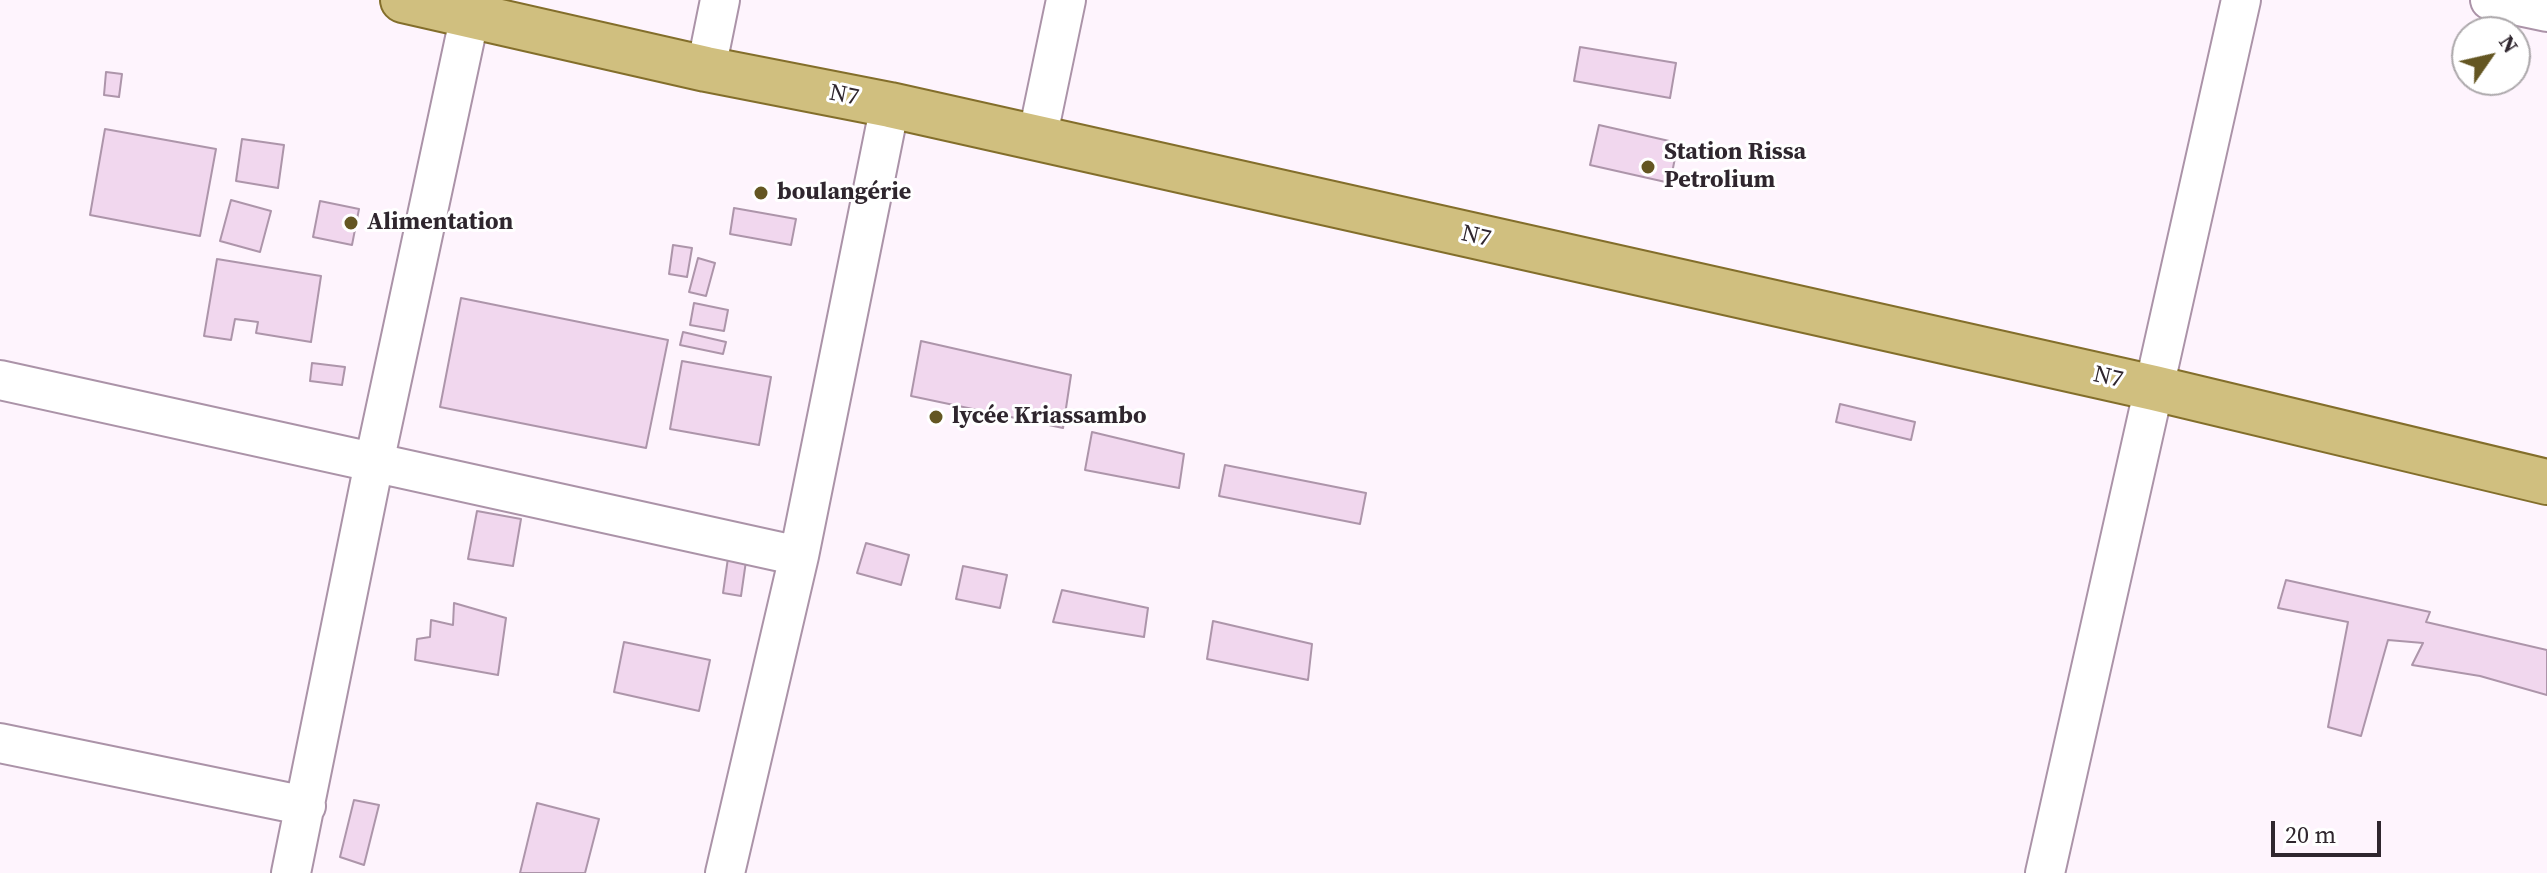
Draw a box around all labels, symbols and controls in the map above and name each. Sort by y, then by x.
north arrow [2451,16,2531,96]
text: N [2492,29,2526,59]
street label: N7 [827,79,861,113]
place label: Station Rissa Petrolium [1664,139,1806,195]
marker: Station Rissa Petrolium [1639,158,1657,176]
place label: boulangérie [777,179,911,207]
marker: boulangérie [752,184,770,202]
place label: Alimentation [367,209,513,237]
marker: Alimentation [342,214,360,232]
street label: N7 [1458,220,1494,254]
street label: N7 [2090,361,2126,395]
place label: lycée Kriassambo [952,403,1147,431]
marker: lycée Kriassambo [927,408,945,426]
scale bar [2275,805,2385,855]
text: 20 m [2285,818,2336,851]

